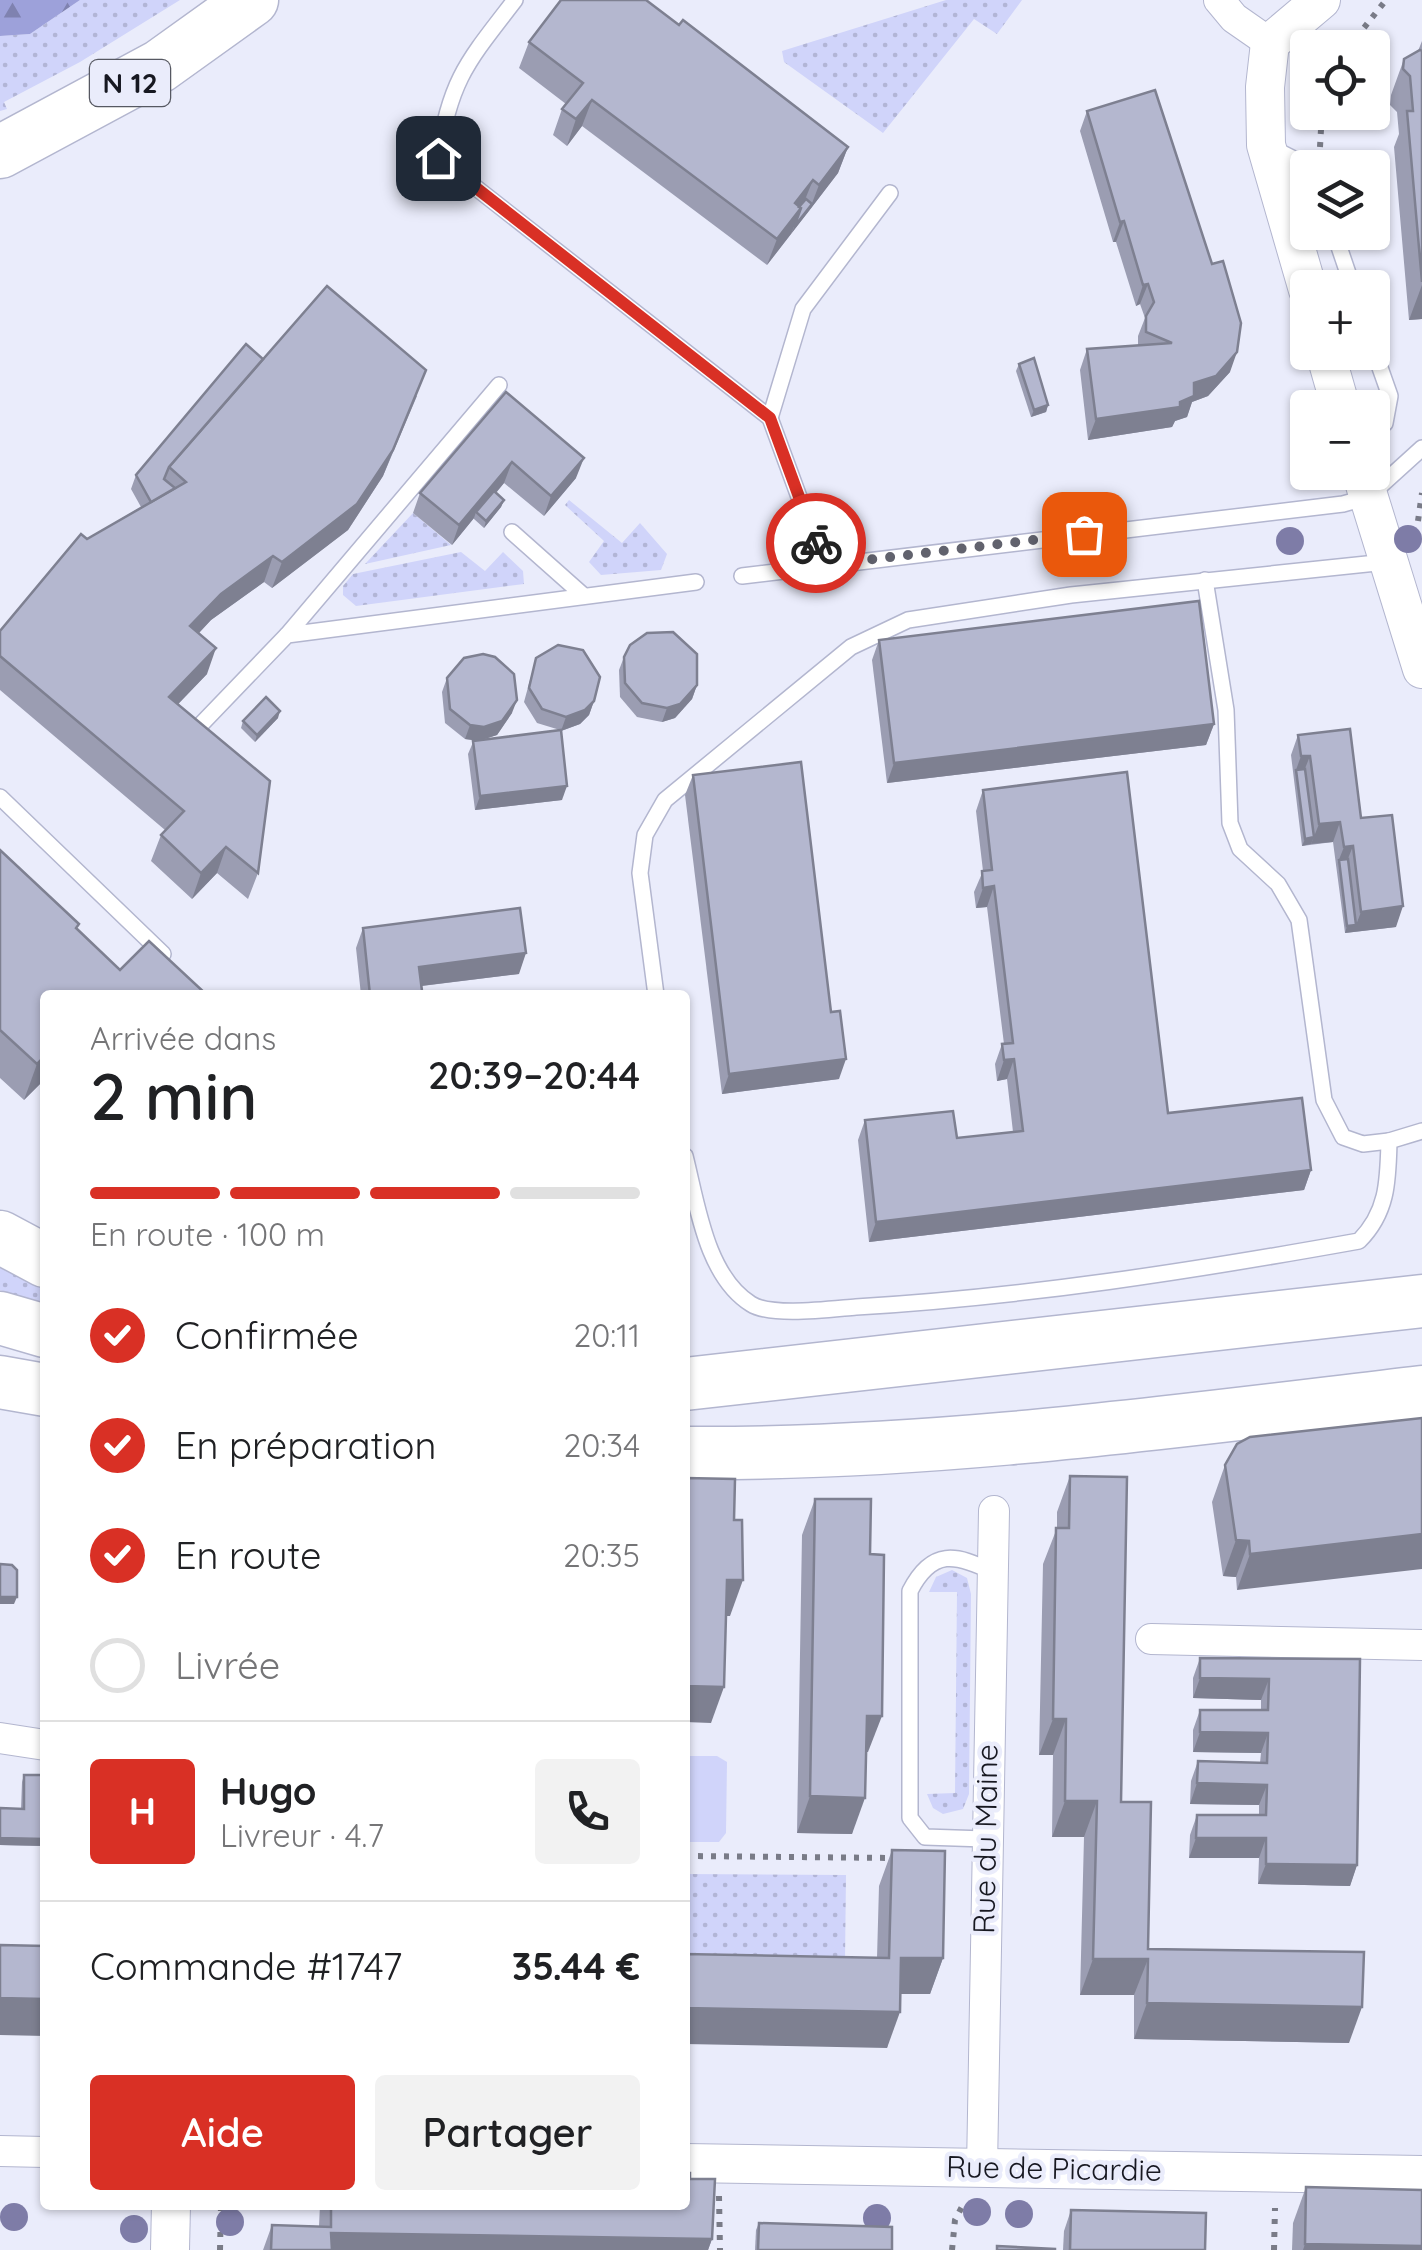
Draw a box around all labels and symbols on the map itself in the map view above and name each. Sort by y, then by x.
road number: N 12 [90,60,170,106]
pin [396,116,481,201]
pin [1042,492,1127,577]
courier [766,493,866,593]
street label: Rue du Maine [964,1744,1006,1934]
street label: Rue de Picardie [946,2147,1162,2189]

